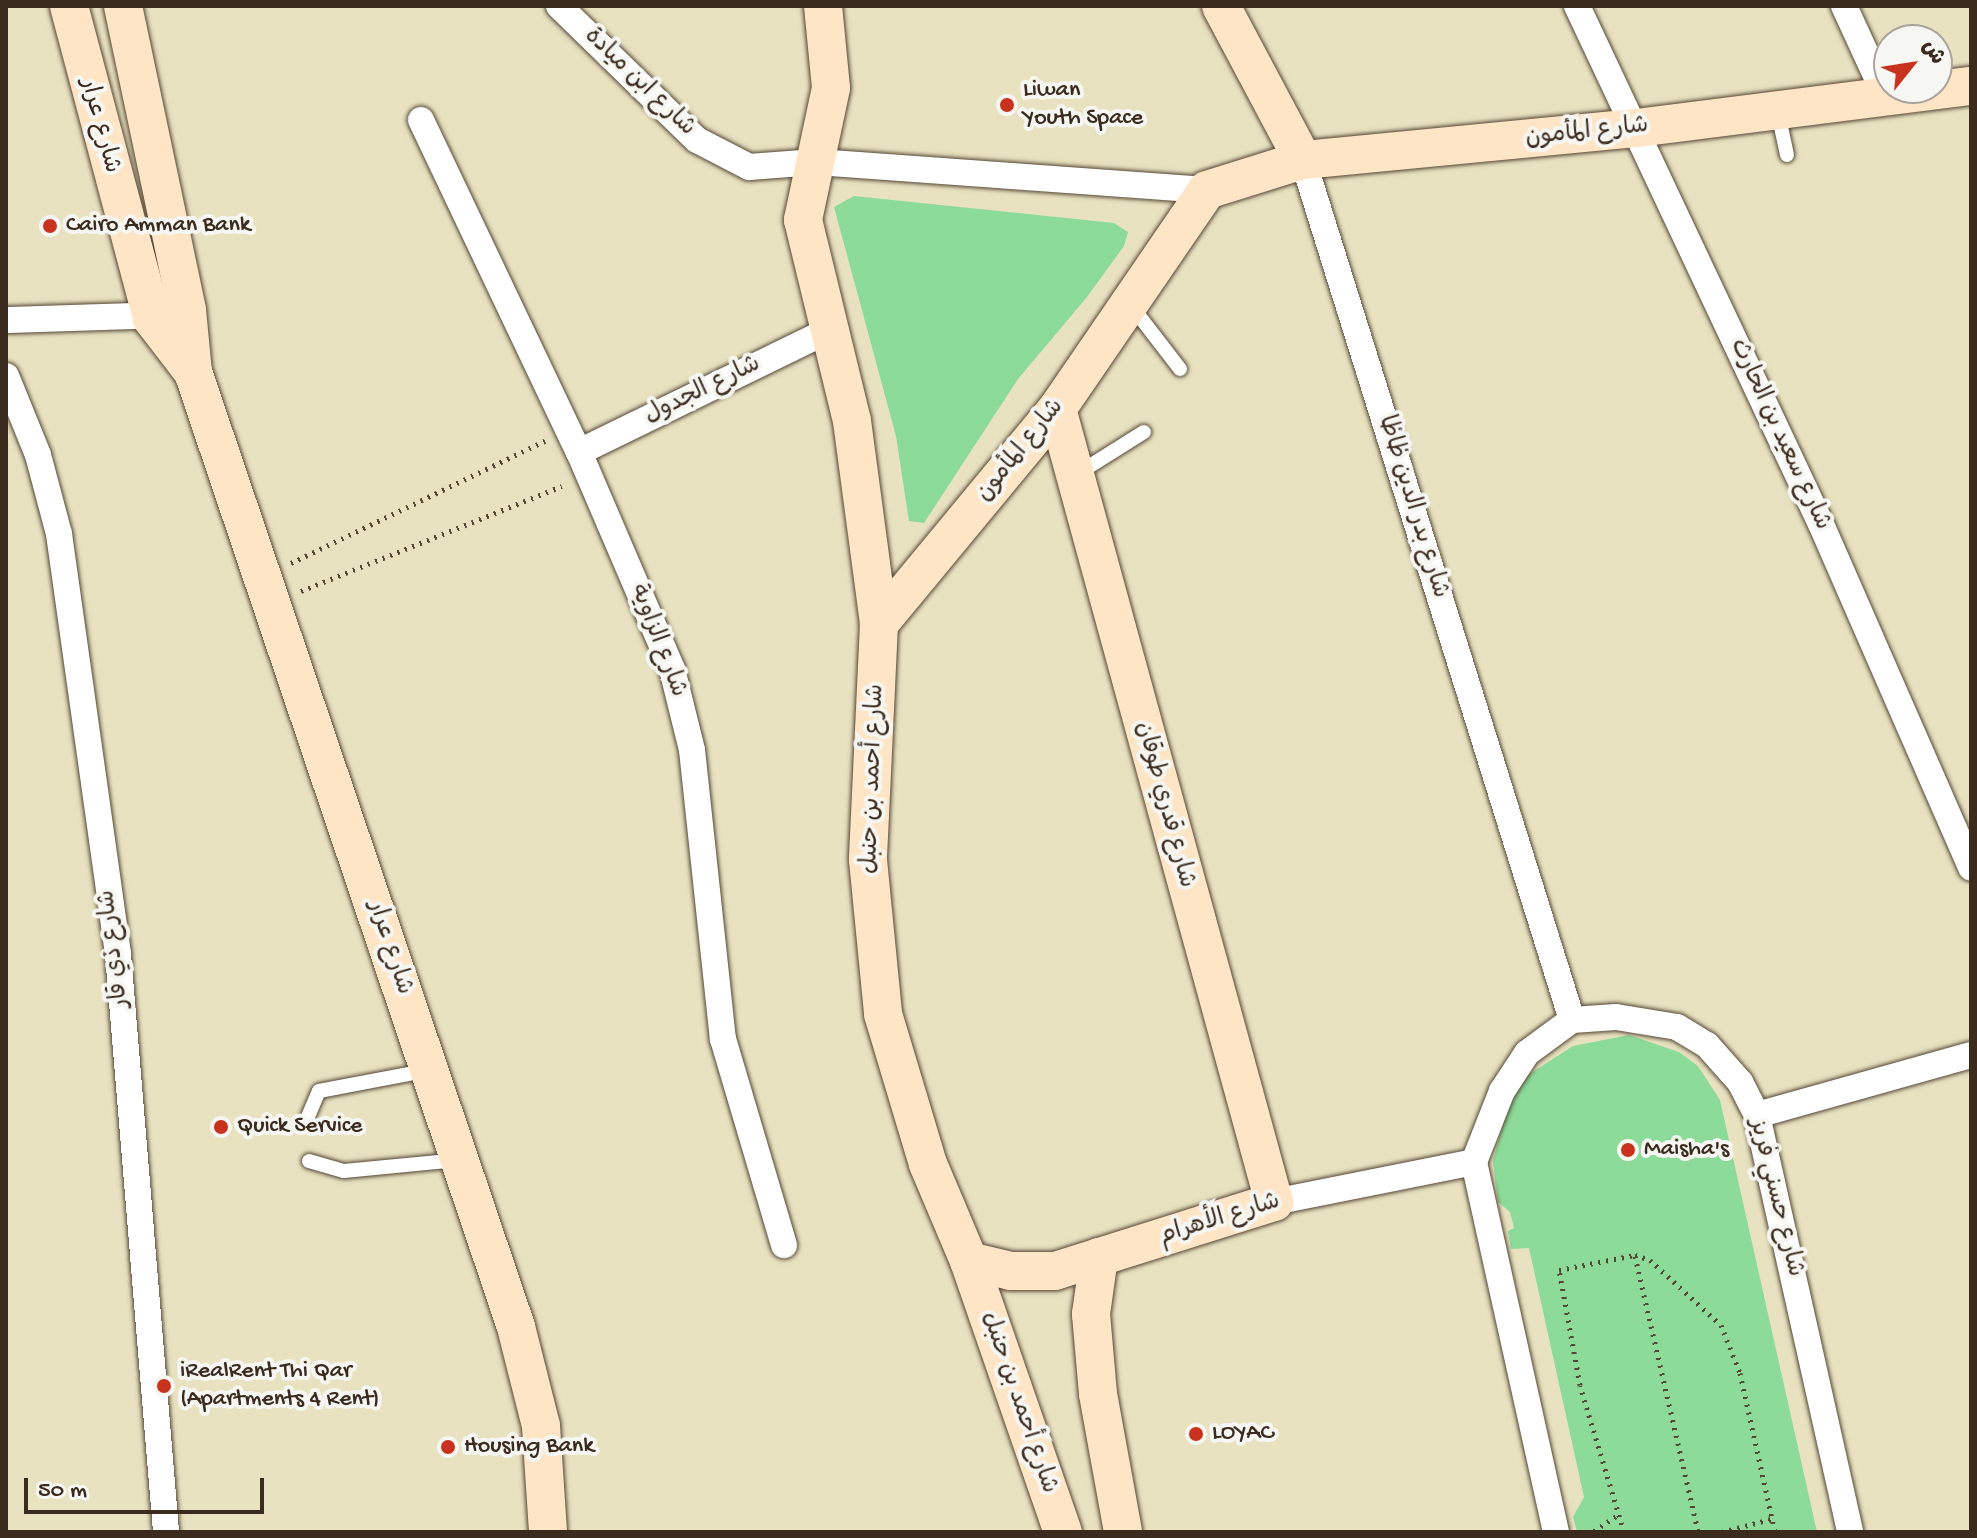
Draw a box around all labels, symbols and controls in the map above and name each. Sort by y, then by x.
street label: شارع ابن ميادة [577,23,701,143]
north arrow [1873,24,1953,104]
text: ش [1915,36,1949,70]
street label: شارع عرار [73,75,125,177]
place label: Liwan Youth Space [1023,77,1143,133]
marker: Liwan Youth Space [998,96,1016,114]
street label: شارع المأمون [1524,112,1650,154]
place label: Cairo Amman Bank [66,212,251,240]
marker: Cairo Amman Bank [41,217,59,235]
street label: شارع سعيد بن الحارث [1722,335,1836,535]
street label: شارع الجدول [640,351,766,431]
street label: شارع المأمون [971,394,1071,508]
street label: شارع بدر الدين ظاظا [1371,412,1453,602]
street label: شارع الزاوية [622,581,692,701]
street label: شارع أحمد بن حنبل [856,683,892,875]
street label: شارع قدري طوقان [1128,719,1200,891]
street label: شارع ذي قار [93,888,137,1010]
street label: شارع عرار [360,897,418,999]
place label: Quick Service [237,1113,362,1141]
street label: شارع حسني فريز [1741,1116,1809,1280]
marker: Quick Service [212,1118,230,1136]
place label: Maisha's [1644,1136,1729,1164]
marker: Maisha's [1619,1141,1637,1159]
street label: شارع الأهرام [1156,1188,1284,1252]
street label: شارع أحمد بن حنبل [973,1308,1063,1498]
place label: iRealRent Thi Qar (Apartments 4 Rent) [180,1358,380,1414]
marker: iRealRent Thi Qar (Apartments 4 Rent) [155,1377,173,1395]
place label: LOYAC [1212,1420,1274,1448]
marker: LOYAC [1187,1425,1205,1443]
place label: Housing Bank [464,1433,594,1461]
marker: Housing Bank [439,1438,457,1456]
scale bar [28,1462,268,1512]
text: 50 m [38,1477,87,1506]

